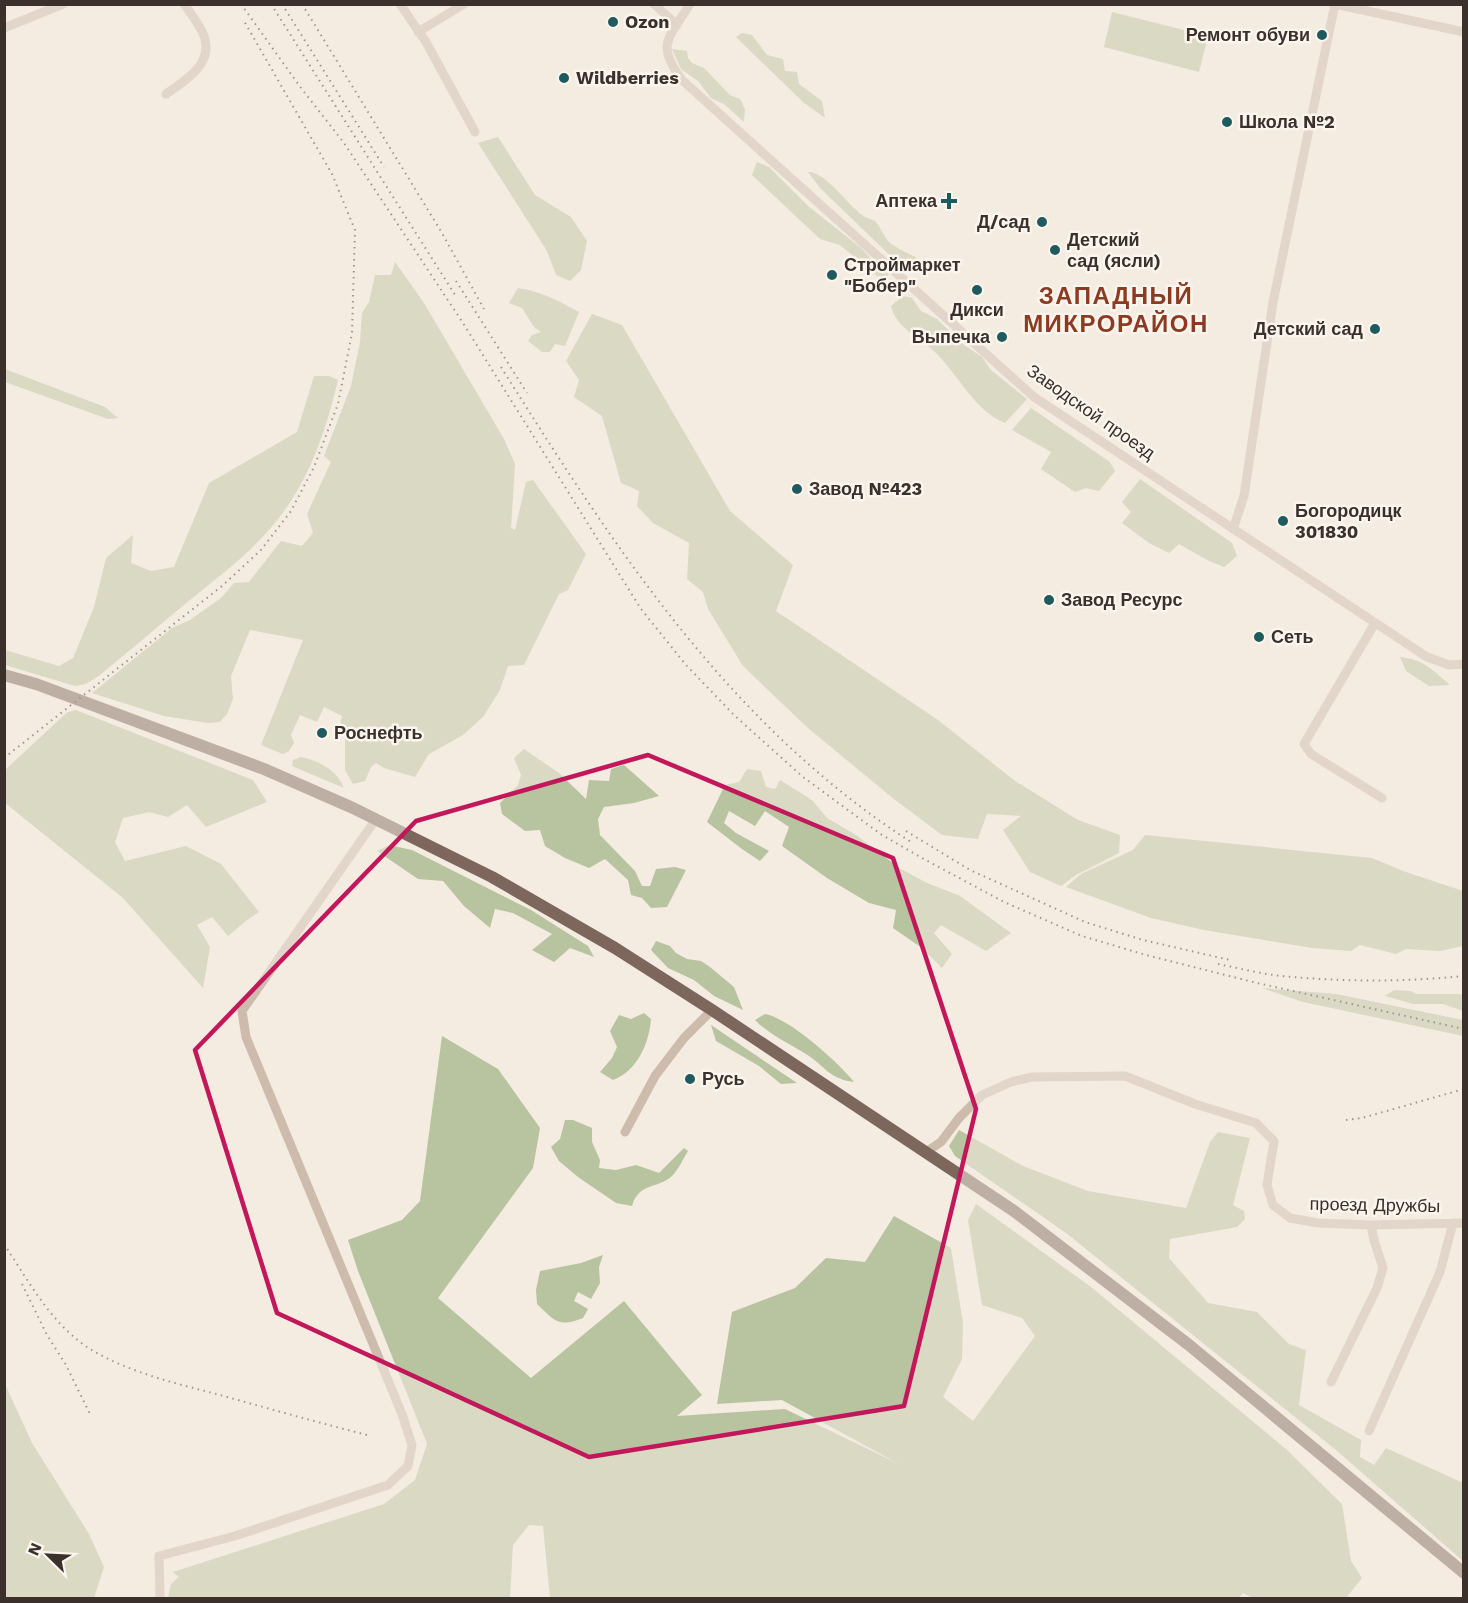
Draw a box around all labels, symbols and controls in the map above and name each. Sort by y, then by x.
place label: Ozon [625,11,669,32]
marker: Ozon [606,15,620,29]
place label: Ремонт обуви [1186,24,1310,45]
marker: Ремонт обуви [1315,28,1329,42]
place label: Wildberries [576,67,679,88]
marker: Wildberries [557,71,571,85]
place label: Школа №2 [1239,111,1335,132]
marker: Школа №2 [1220,115,1234,129]
place label: Аптека [875,190,938,211]
marker: Аптека [942,194,956,208]
place label: Д/сад [977,211,1031,232]
marker: Д/сад [1035,215,1049,229]
place label: Детский сад (ясли) [1067,229,1161,271]
marker: Детский сад (ясли) [1048,243,1062,257]
place label: Строймаркет "Бобер" [844,254,961,296]
marker: Строймаркет "Бобер" [825,268,839,282]
district label: ЗАПАДНЫЙ МИКРОРАЙОН [1023,282,1209,338]
marker: Дикси [970,283,984,297]
place label: Дикси [950,299,1004,320]
place label: Детский сад [1254,318,1364,339]
marker: Детский сад [1368,322,1382,336]
place label: Выпечка [912,326,991,347]
marker: Выпечка [995,330,1009,344]
street label: Заводской проезд [1023,360,1160,464]
place label: Завод №423 [809,478,922,499]
marker: Завод №423 [790,482,804,496]
place label: Богородицк 301830 [1295,500,1402,542]
marker: Богородицк 301830 [1276,514,1290,528]
place label: Завод Ресурс [1061,589,1183,610]
marker: Завод Ресурс [1042,593,1056,607]
place label: Сеть [1271,626,1314,647]
marker: Сеть [1252,630,1266,644]
place label: Роснефть [334,722,423,743]
marker: Роснефть [315,726,329,740]
place label: Русь [702,1068,745,1089]
marker: Русь [683,1072,697,1086]
street label: проезд Дружбы [1310,1193,1440,1216]
north arrow [18,1525,78,1585]
text: N [24,1540,46,1558]

